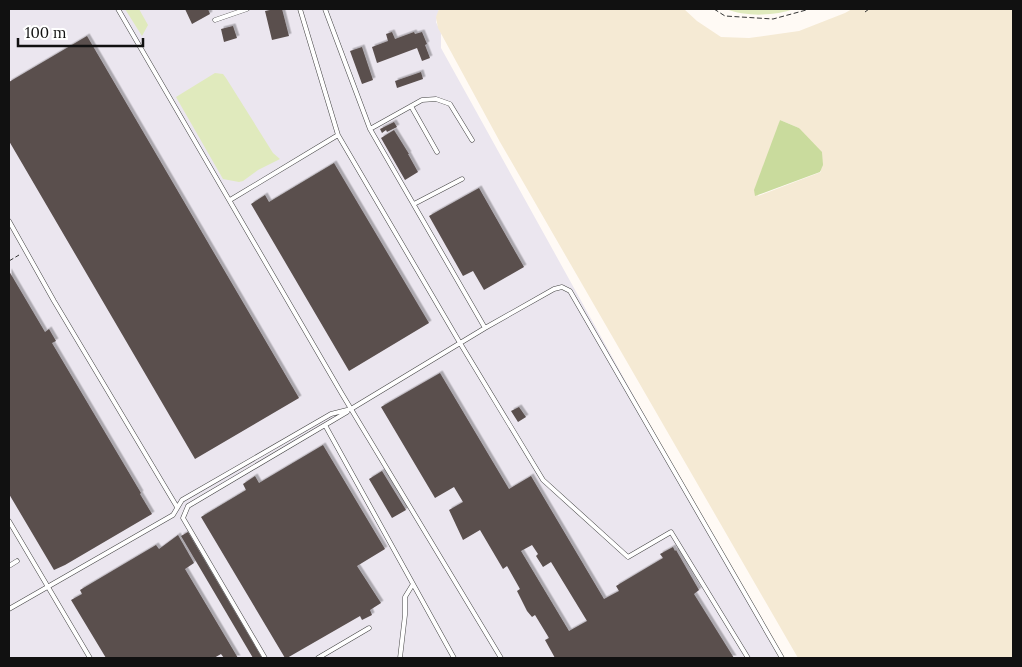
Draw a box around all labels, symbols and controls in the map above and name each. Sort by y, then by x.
scale bar [18,15,142,47]
text: 100 m [25,23,66,42]

